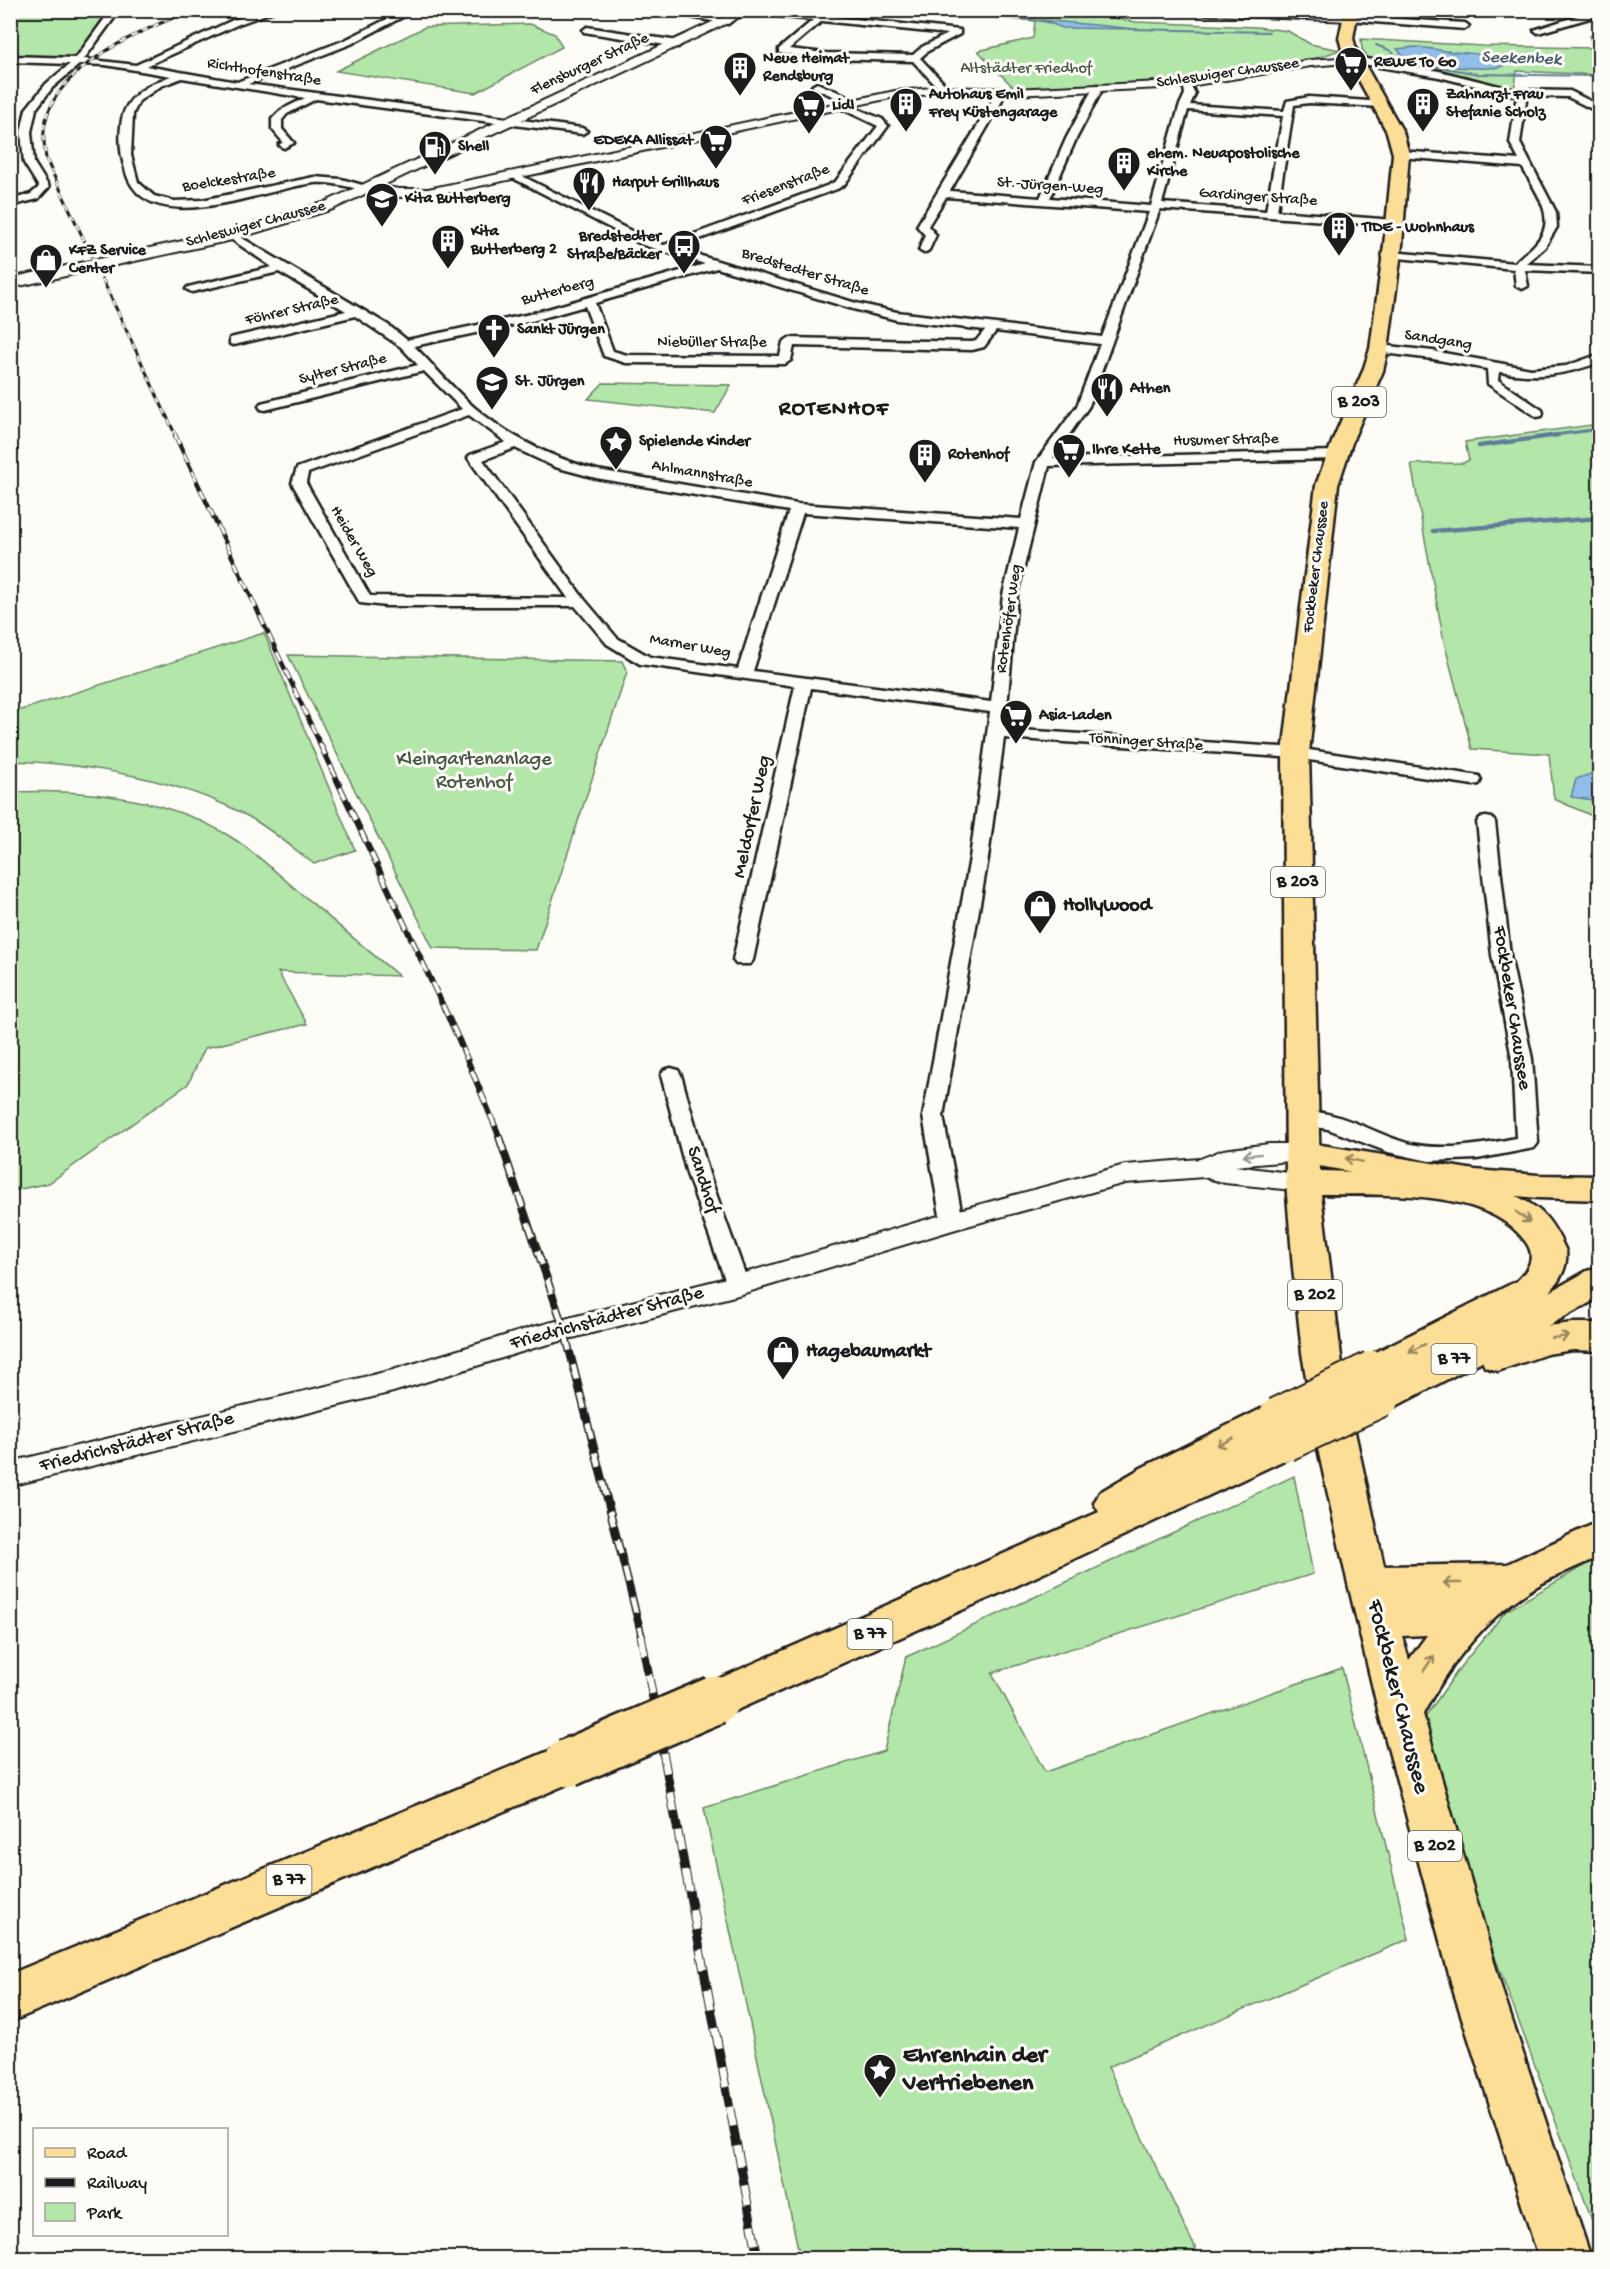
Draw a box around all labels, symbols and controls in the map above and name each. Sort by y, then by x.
street label: Flensburger Straße [527,29,653,101]
supermarket icon: REWE To Go [1333,45,1369,92]
water label: Seekenbek [1481,47,1563,71]
building icon: Neue Heimat Rendsburg [722,50,758,97]
place label: Neue Heimat Rendsburg [762,50,850,87]
street label: Schleswiger Chaussee [1155,54,1301,93]
place label: REWE To Go [1373,54,1457,73]
street label: Richthofenstraße [206,55,323,91]
park label: Altstädter Friedhof [960,60,1093,79]
building icon: Autohaus Emil Frey Küstengarage [888,86,924,133]
place label: Autohaus Emil Frey Küstengarage [928,86,1058,123]
building icon: Zahnarzt Frau Stefanie Scholz [1405,86,1441,133]
place label: Zahnarzt Frau Stefanie Scholz [1446,86,1546,123]
supermarket icon: Lidl [791,88,827,135]
place label: Lidl [832,97,855,116]
supermarket icon: EDEKA Allissat [698,123,734,170]
fuel station icon: Shell [417,129,453,176]
place label: EDEKA Allissat [593,132,694,151]
place label: Shell [458,138,490,157]
building icon: ehem. Neuapostolische Kirche [1106,145,1142,192]
place label: ehem. Neuapostolische Kirche [1146,145,1300,182]
street label: Friesenstraße [739,160,833,212]
street label: Boelckestraße [180,164,278,198]
restaurant icon: Harput Grillhaus [571,165,607,212]
place label: Harput Grillhaus [612,174,720,193]
street label: St.-Jürgen-Weg [996,174,1104,200]
school or university icon: Kita Butterberg [364,181,400,228]
street label: Gardinger Straße [1198,184,1318,212]
place label: Kita Butterberg [404,190,511,209]
street label: Schleswiger Chaussee [184,197,329,253]
building icon: TIDE - Wohnhaus [1321,210,1357,257]
place label: TIDE - Wohnhaus [1360,219,1475,238]
building icon: Kita Butterberg 2 [430,223,466,270]
place label: Kita Butterberg 2 [470,223,557,260]
place label: Bredstedter Straße/Bäcker [567,228,663,265]
bus stop icon: Bredstedter Straße/Bäcker [666,228,702,275]
shop icon: KFZ Service Center [28,242,64,289]
place label: KFZ Service Center [68,242,146,279]
street label: Bredstedter Straße [738,244,872,302]
street label: Butterberg [519,273,596,311]
street label: Föhrer Straße [243,291,341,331]
church icon: Sankt Jürgen [476,312,512,359]
place label: Sankt Jürgen [517,321,605,340]
street label: Sandgang [1403,326,1473,356]
street label: Niebüller Straße [657,334,767,353]
street label: Sylter Straße [297,350,389,390]
school or university icon: St. Jürgen [474,364,510,411]
restaurant icon: Athen [1089,371,1125,418]
place label: St. Jürgen [515,373,585,392]
place label: Athen [1129,380,1171,399]
road number: B 203 [1332,387,1386,417]
district label: ROTENHOF [778,397,889,423]
place icon: Spielende Kinder [598,424,634,471]
street label: Husumer Straße [1173,431,1280,451]
supermarket icon: Ihre Kette [1051,432,1087,479]
place label: Spielende Kinder [639,433,752,452]
building icon: Rotenhof [907,437,943,484]
place label: Ihre Kette [1092,441,1161,460]
place label: Rotenhof [947,445,1011,465]
street label: Ahlmannstraße [650,457,755,493]
street label: Fockbeker Chaussee [1299,499,1335,635]
street label: Heider Weg [325,503,381,581]
street label: Rotenhöfer Weg [993,563,1027,675]
street label: Marner Weg [648,631,732,663]
supermarket icon: Asia-Laden [998,698,1034,745]
place label: Asia-Laden [1038,707,1112,726]
street label: Tönninger Straße [1087,729,1204,757]
park label: Kleingartenanlage Rotenhof [397,749,552,795]
street label: Meldorfer Weg [729,754,777,880]
road number: B 203 [1271,867,1325,897]
shop icon: Hollywood [1022,888,1058,935]
place label: Hollywood [1063,895,1154,918]
street label: Fockbeker Chaussee [1487,923,1535,1092]
street label: Sandhof [680,1144,724,1218]
one-way arrow [1243,1150,1263,1161]
one-way arrow [1345,1154,1364,1166]
one-way arrow [1515,1211,1531,1224]
road number: B 202 [1288,1280,1342,1310]
street label: Friedrichstädter Straße [507,1282,707,1356]
one-way arrow [1549,1331,1569,1342]
shop icon: Hagebaumarkt [765,1334,801,1381]
place label: Hagebaumarkt [806,1341,933,1364]
one-way arrow [1409,1343,1427,1355]
road number: B 77 [1432,1344,1476,1374]
street label: Friedrichstädter Straße [36,1408,237,1479]
one-way arrow [1217,1437,1235,1448]
one-way arrow [1443,1577,1463,1589]
street label: Fockbeker Chaussee [1359,1596,1435,1798]
road number: B 77 [848,1619,892,1649]
one-way arrow [1423,1656,1435,1672]
road number: B 202 [1408,1831,1462,1861]
road number: B 77 [266,1865,312,1895]
place label: Ehrenhain der Vertriebenen [902,2042,1049,2099]
place icon: Ehrenhain der Vertriebenen [862,2052,898,2099]
legend [33,2128,228,2236]
text: Road [87,2144,128,2165]
text: Railway [87,2174,147,2195]
text: Park [86,2204,123,2225]

